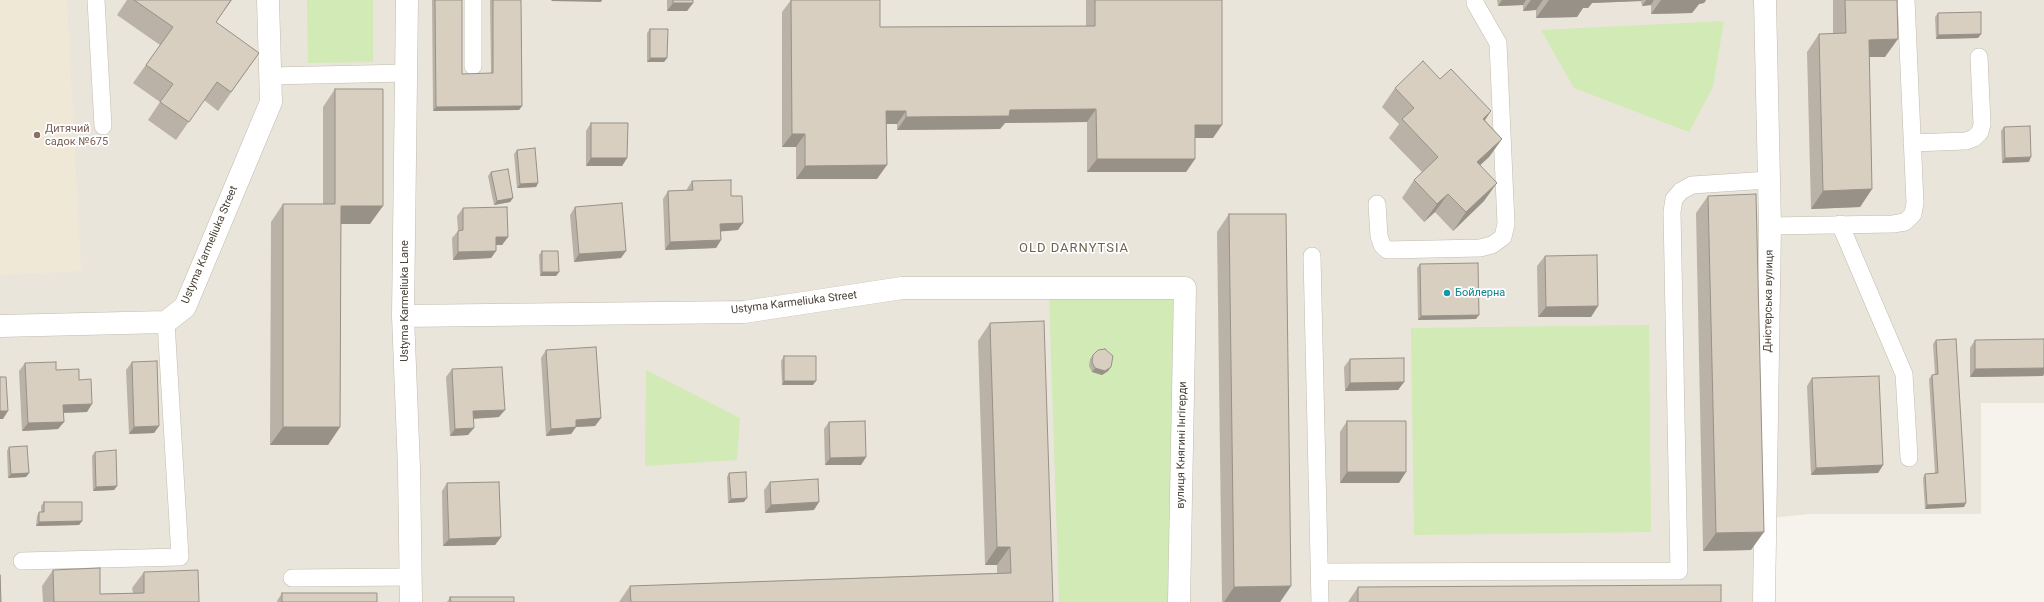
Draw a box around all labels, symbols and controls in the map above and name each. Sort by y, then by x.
place label: Дитячий садок №675 [45,122,108,148]
marker: Дитячий садок №675 [32,130,42,140]
street label: Ustyma Karmeliuka Street [179,184,241,306]
street label: Ustyma Karmeliuka Lane [398,240,412,362]
district label: OLD DARNYTSIA [1019,241,1129,257]
street label: Дністерська вулиця [1762,249,1776,353]
place label: Бойлерна [1455,286,1505,300]
marker: Бойлерна [1442,288,1452,298]
street label: Ustyma Karmeliuka Street [730,289,858,317]
street label: вулиця Княгині Інгігерди [1174,381,1190,509]

